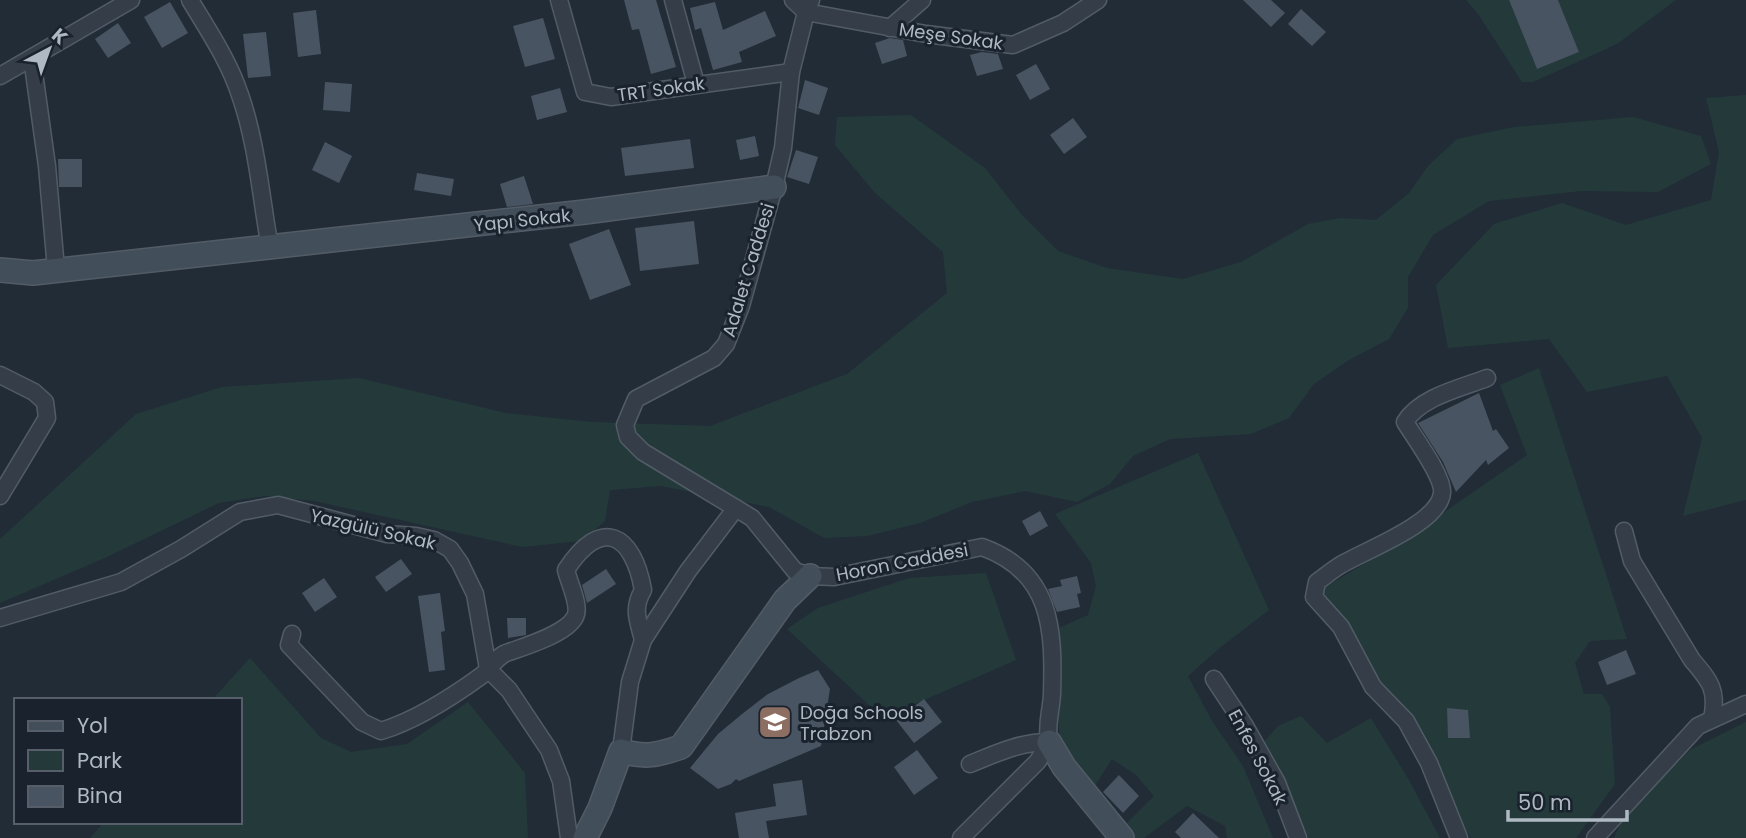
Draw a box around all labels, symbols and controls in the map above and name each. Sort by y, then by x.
north arrow [14,14,84,84]
street label: Meşe Sokak [897,16,1005,56]
text: K [46,22,74,51]
street label: TRT Sokak [616,70,707,108]
street label: Adalet Caddesi [716,200,780,340]
street label: Yapı Sokak [473,202,572,237]
street label: Yazgülü Sokak [308,502,439,556]
street label: Horon Caddesi [834,537,970,587]
legend [14,698,242,824]
place label: Doğa Schools Trabzon [800,700,923,746]
school or university icon: Doğa Schools Trabzon [756,703,794,741]
street label: Enfes Sokak [1222,705,1294,810]
text: Yol [77,711,108,740]
text: Park [77,746,122,775]
scale bar [1508,778,1627,822]
text: Bina [77,781,123,810]
text: 50 m [1518,788,1572,817]

